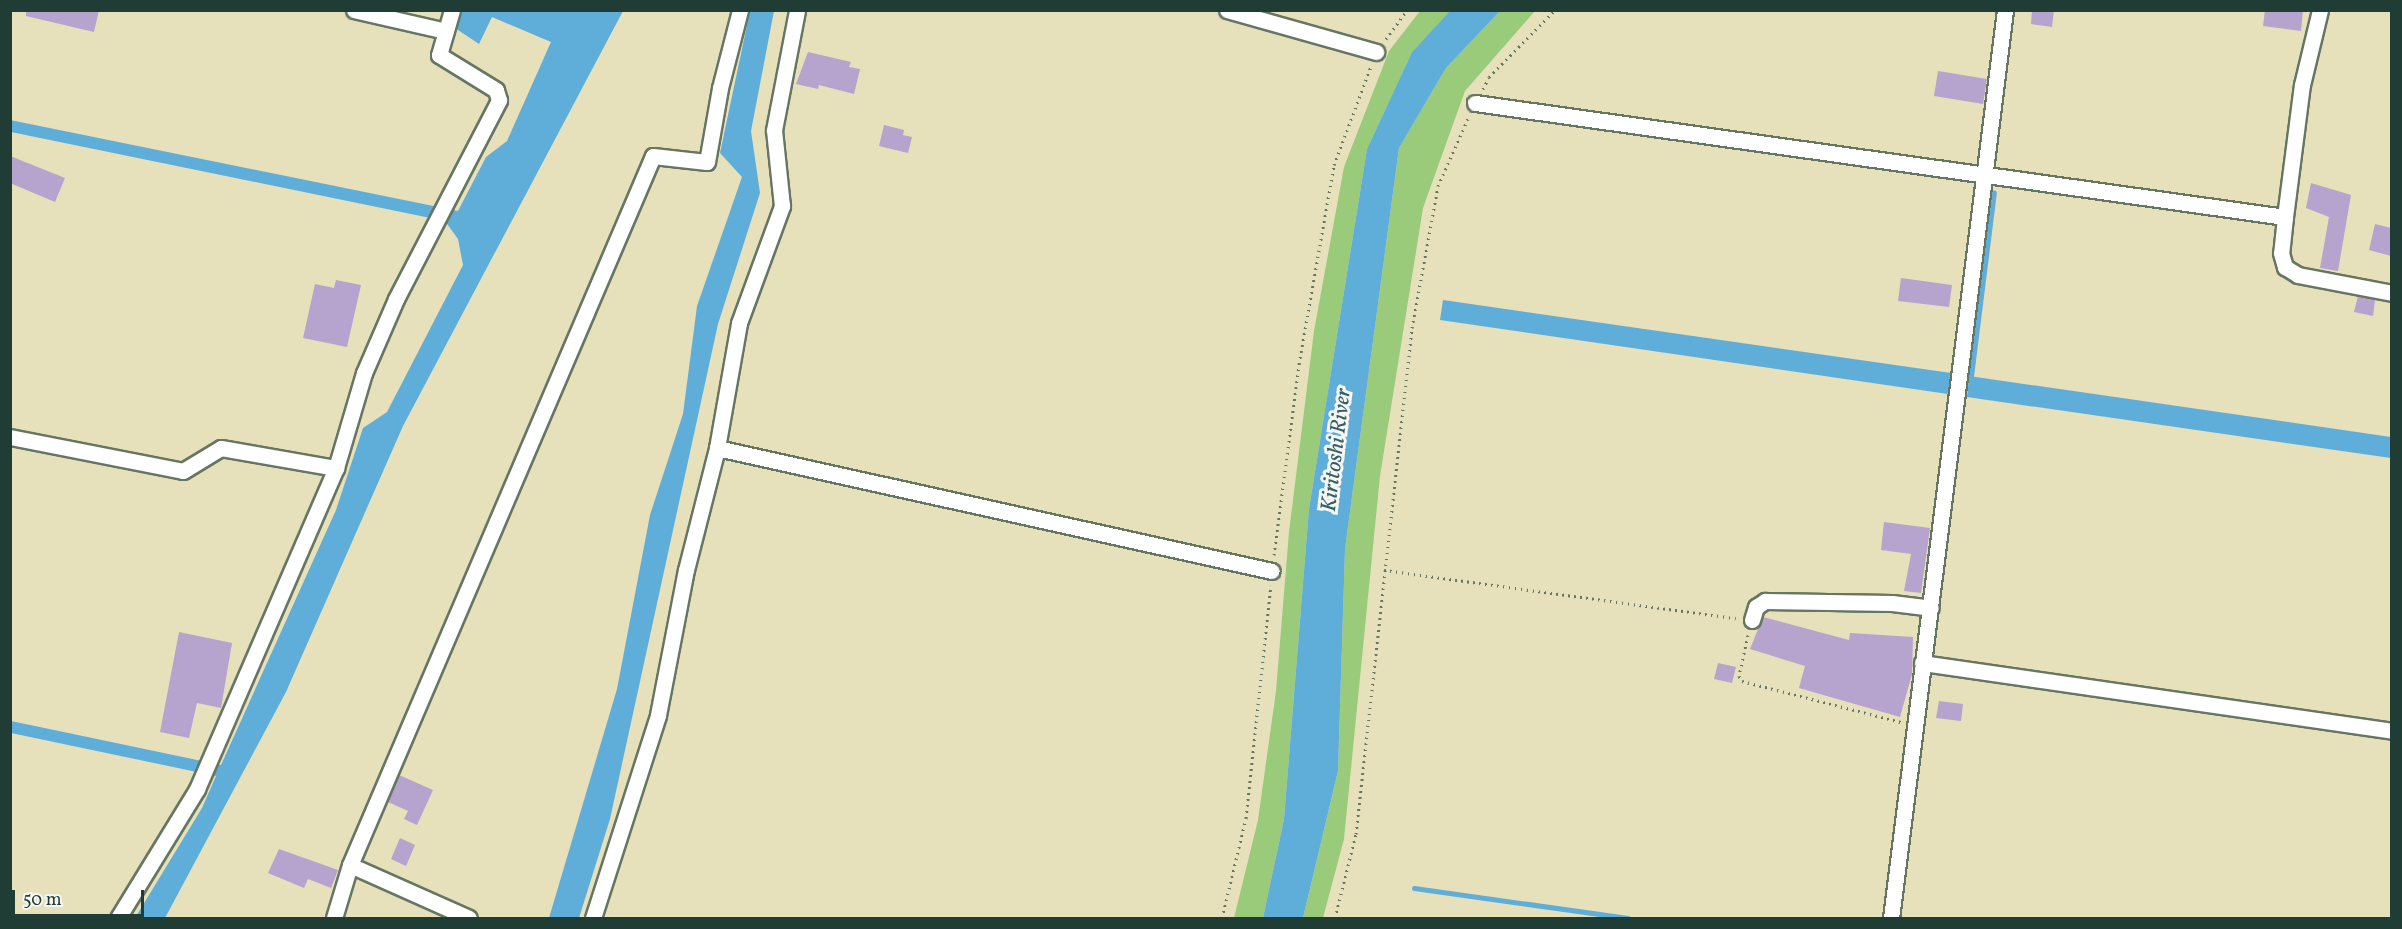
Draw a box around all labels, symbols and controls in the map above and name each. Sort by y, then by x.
water label: Kiritoshi River [1316,387,1358,513]
scale bar [15,878,147,916]
text: 50 m [23,888,62,913]

